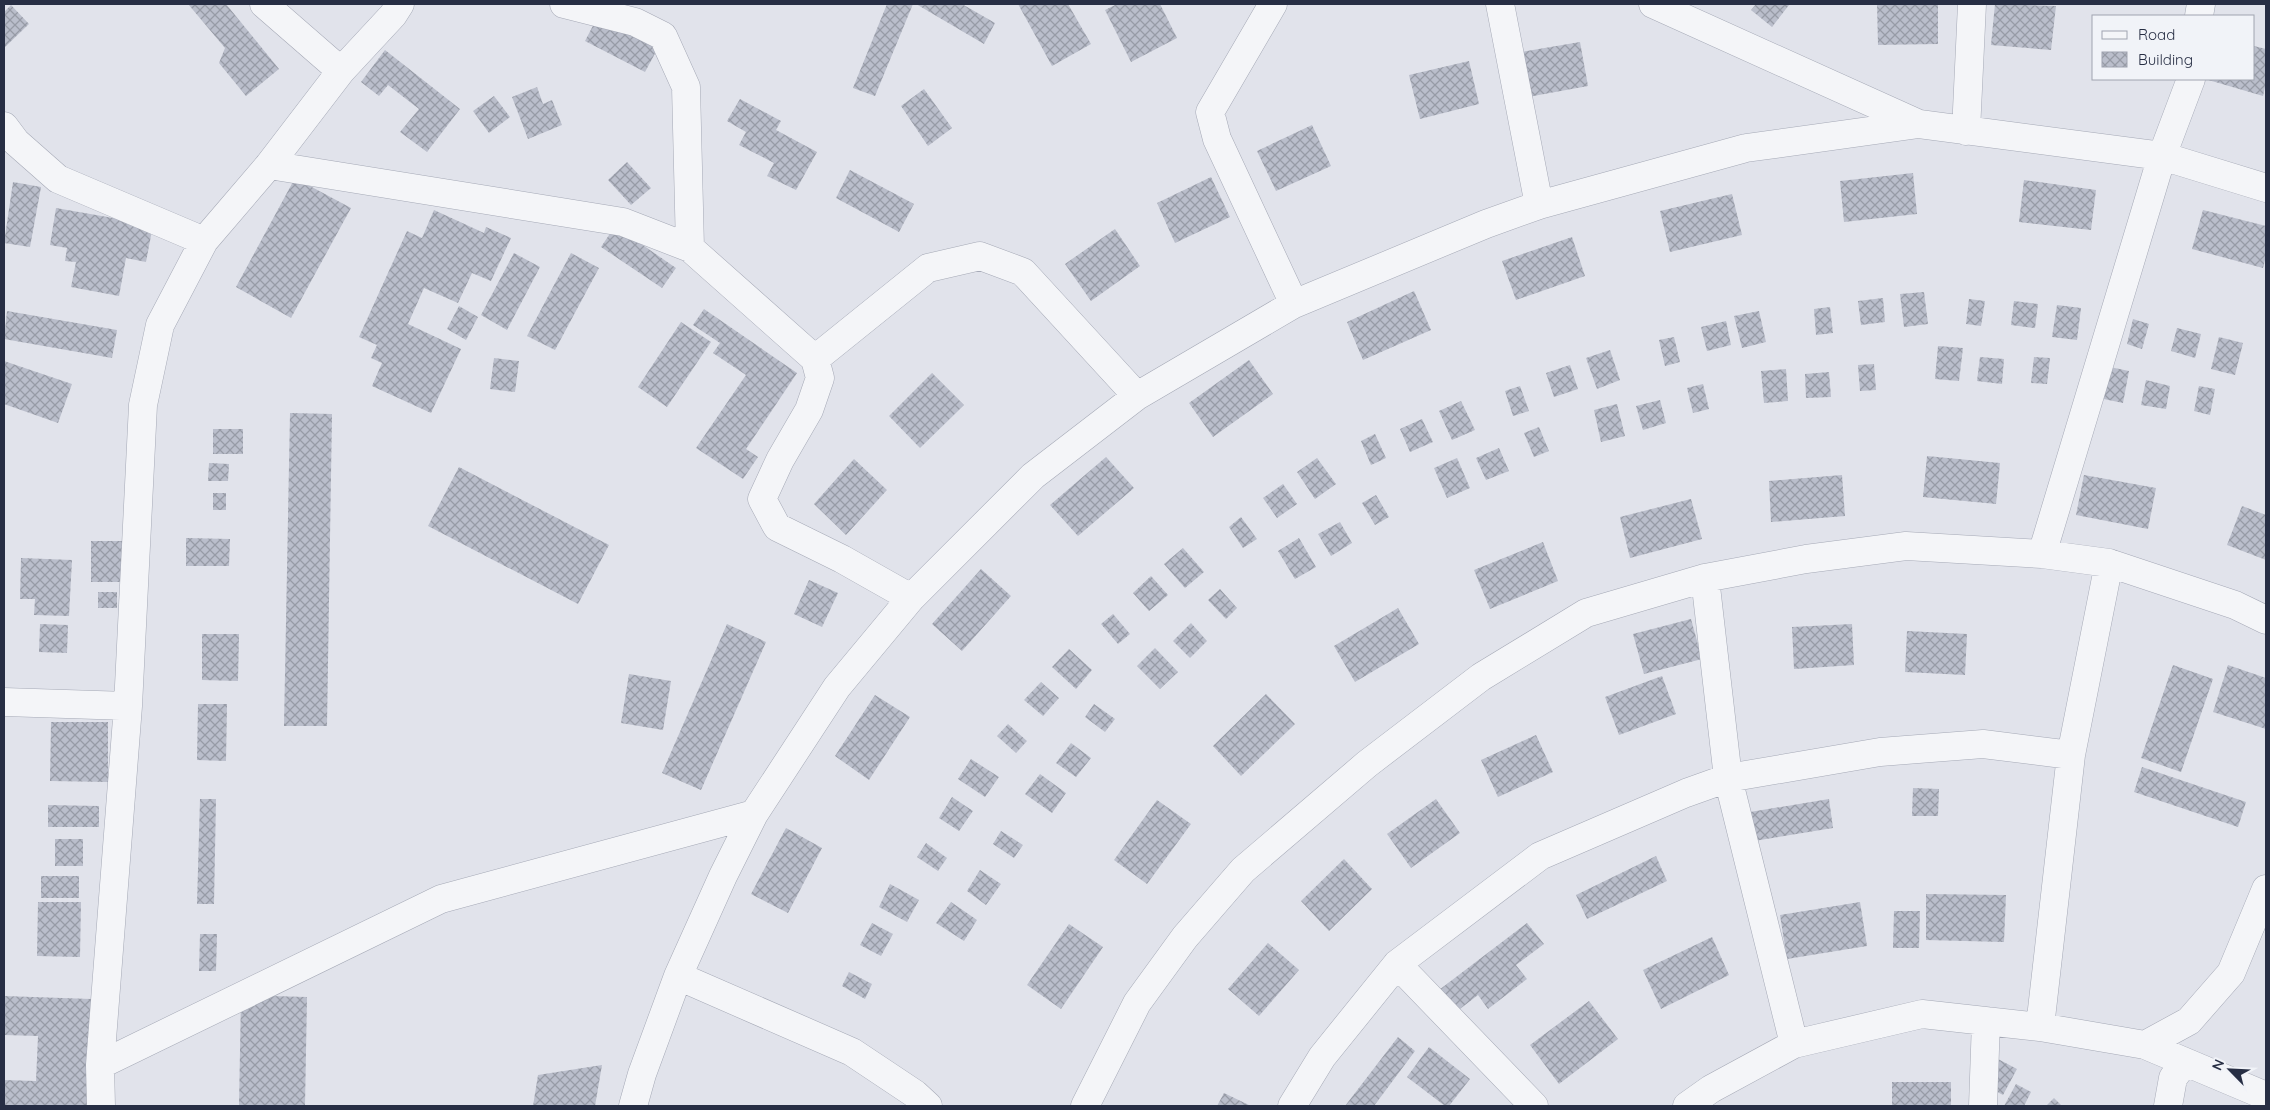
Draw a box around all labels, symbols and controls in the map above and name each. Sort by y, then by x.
legend [2092,15,2255,80]
text: Road [2138,25,2175,44]
text: Building [2138,50,2193,69]
north arrow [2205,1045,2255,1095]
text: N [2208,1056,2228,1073]

